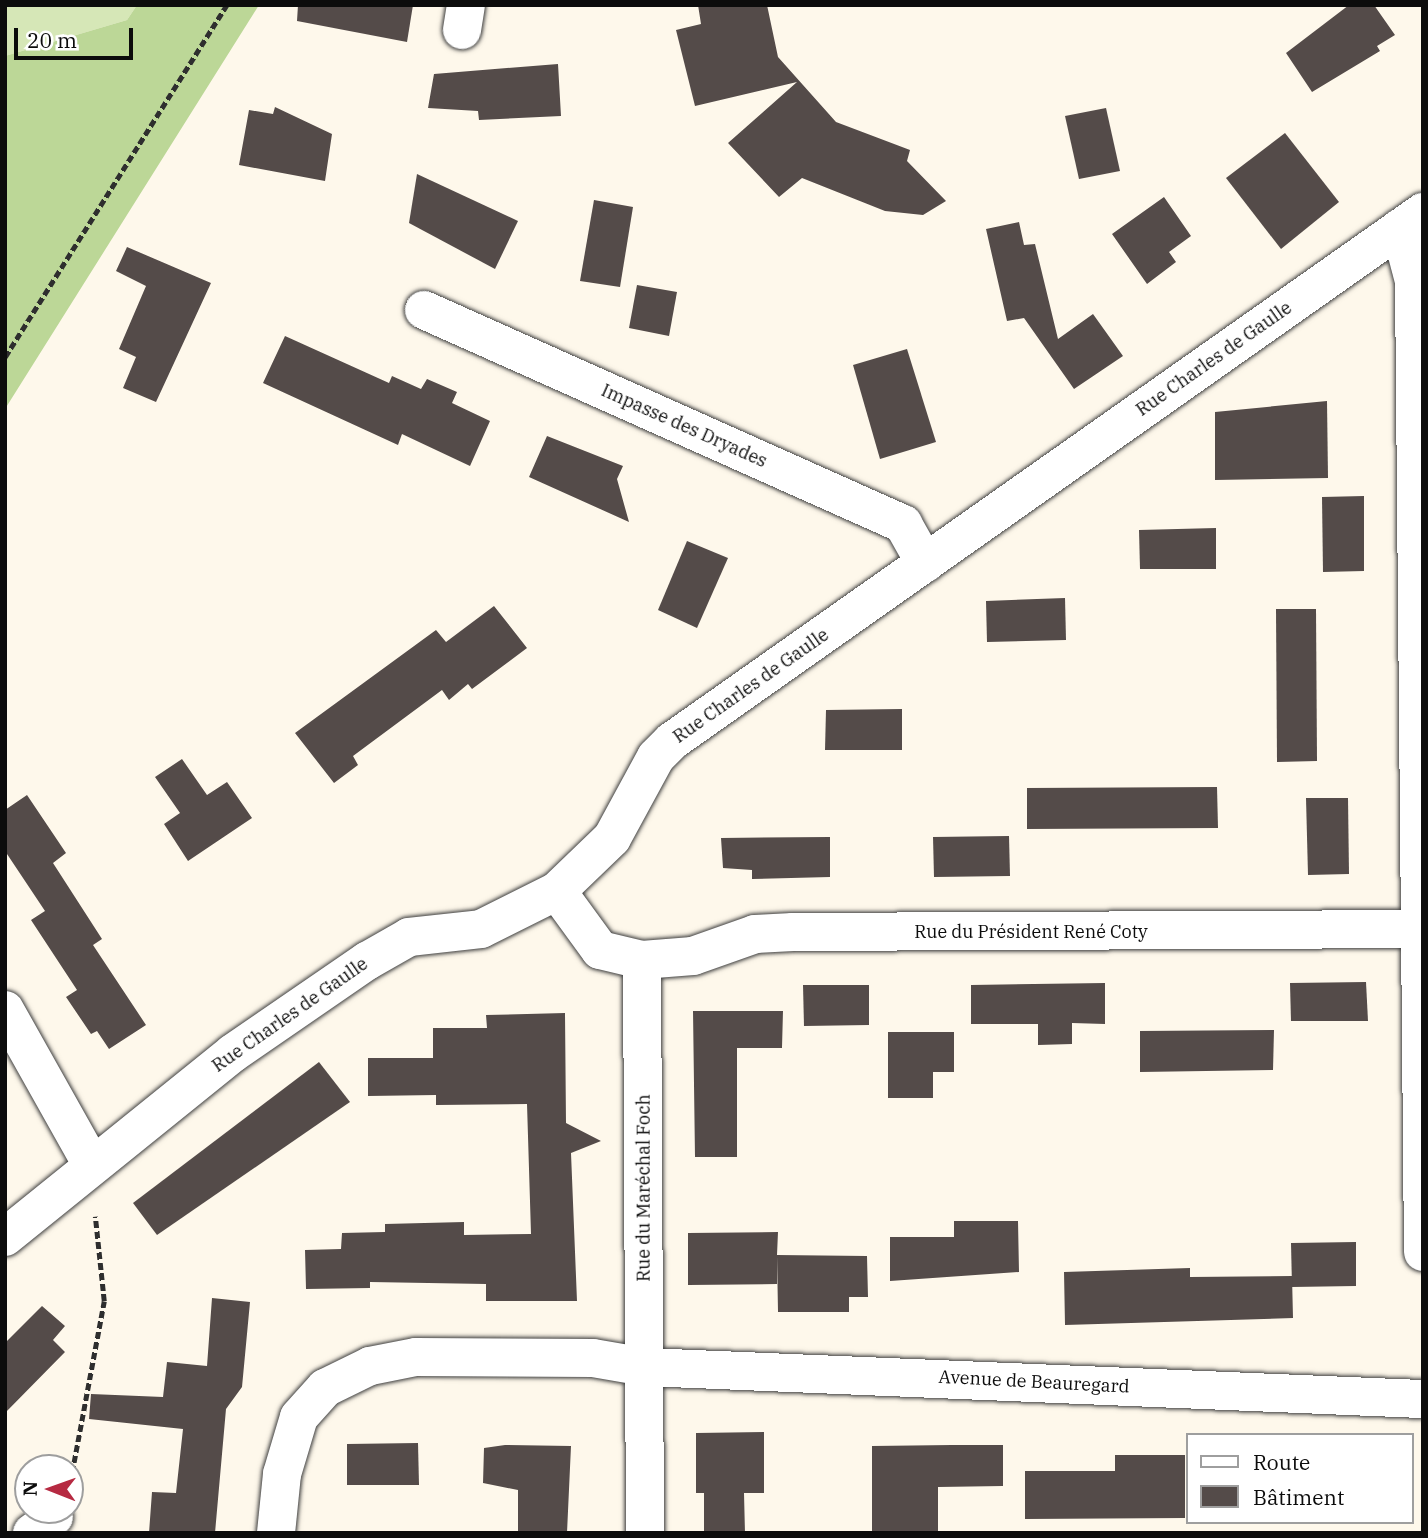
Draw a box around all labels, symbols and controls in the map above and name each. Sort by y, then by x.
scale bar [18,14,136,58]
text: 20 m [27,26,77,54]
street label: Rue Charles de Gaulle [1132,297,1296,421]
street label: Impasse des Dryades [598,380,770,472]
street label: Rue Charles de Gaulle [669,624,833,748]
street label: Rue du Président René Coty [914,921,1148,943]
street label: Rue Charles de Gaulle [208,953,372,1077]
street label: Rue du Maréchal Foch [633,1094,655,1282]
street label: Avenue de Beauregard [938,1366,1130,1398]
legend [1186,1433,1414,1524]
text: Route [1253,1448,1310,1476]
north arrow [14,1454,84,1524]
text: N [18,1481,42,1496]
text: Bâtiment [1253,1483,1344,1511]

